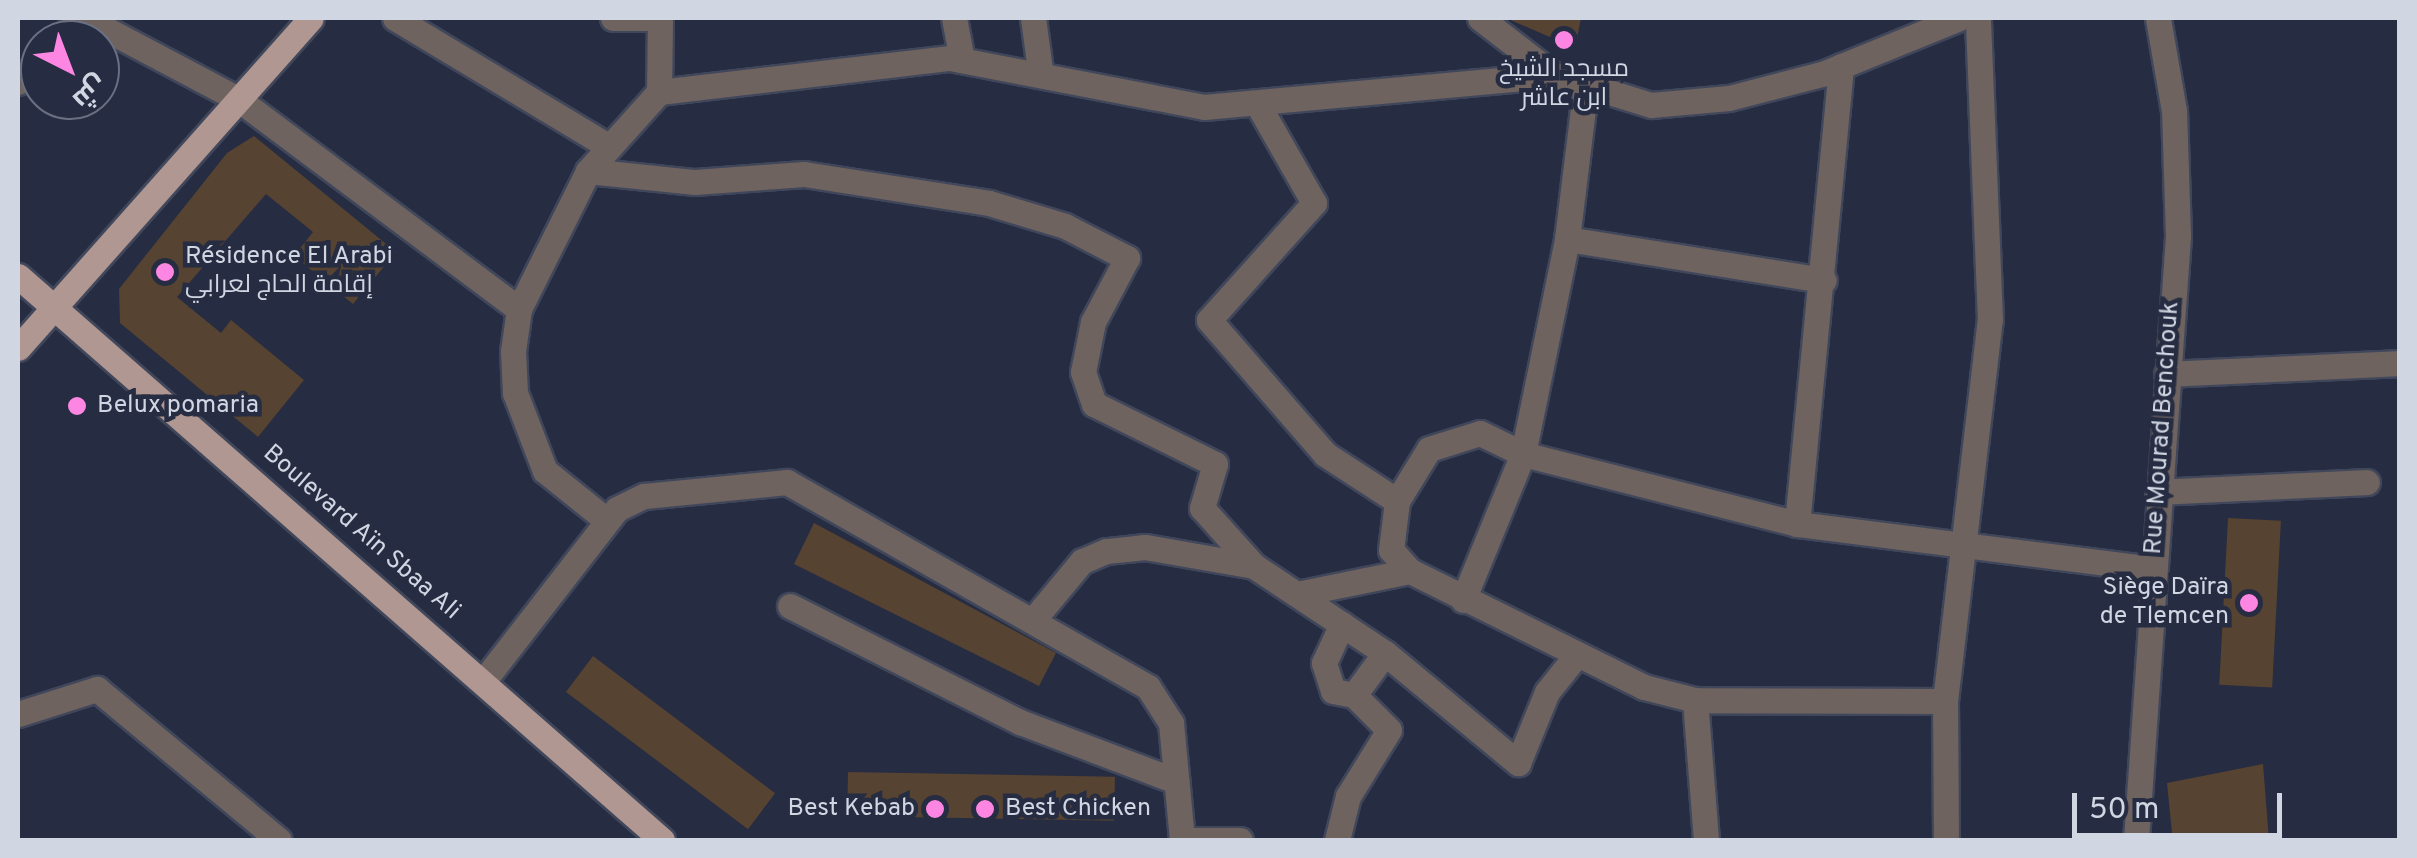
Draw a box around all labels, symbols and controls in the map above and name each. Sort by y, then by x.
north arrow [20,20,120,120]
marker: مسجد الشيخ ابن عاشر [1553,29,1575,51]
place label: مسجد الشيخ ابن عاشر [1499,56,1629,115]
text: ش [63,65,114,116]
place label: Résidence El Arabi إقامة الحاج لعرابي [185,243,394,302]
marker: Résidence El Arabi إقامة الحاج لعرابي [154,261,176,283]
street label: Rue Mourad Benchouk [2139,300,2187,556]
place label: Belux pomaria [97,391,259,421]
marker: Belux pomaria [66,395,88,417]
street label: Boulevard Aïn Sbaa Ali [255,438,467,628]
place label: Siège Daïra de Tlemcen [2099,574,2229,633]
marker: Siège Daïra de Tlemcen [2238,592,2260,614]
scale bar [2077,773,2287,835]
text: 50 m [2089,792,2159,829]
place label: Best Kebab [787,794,915,824]
place label: Best Chicken [1005,794,1151,824]
marker: Best Kebab [924,798,946,820]
marker: Best Chicken [974,798,996,820]

